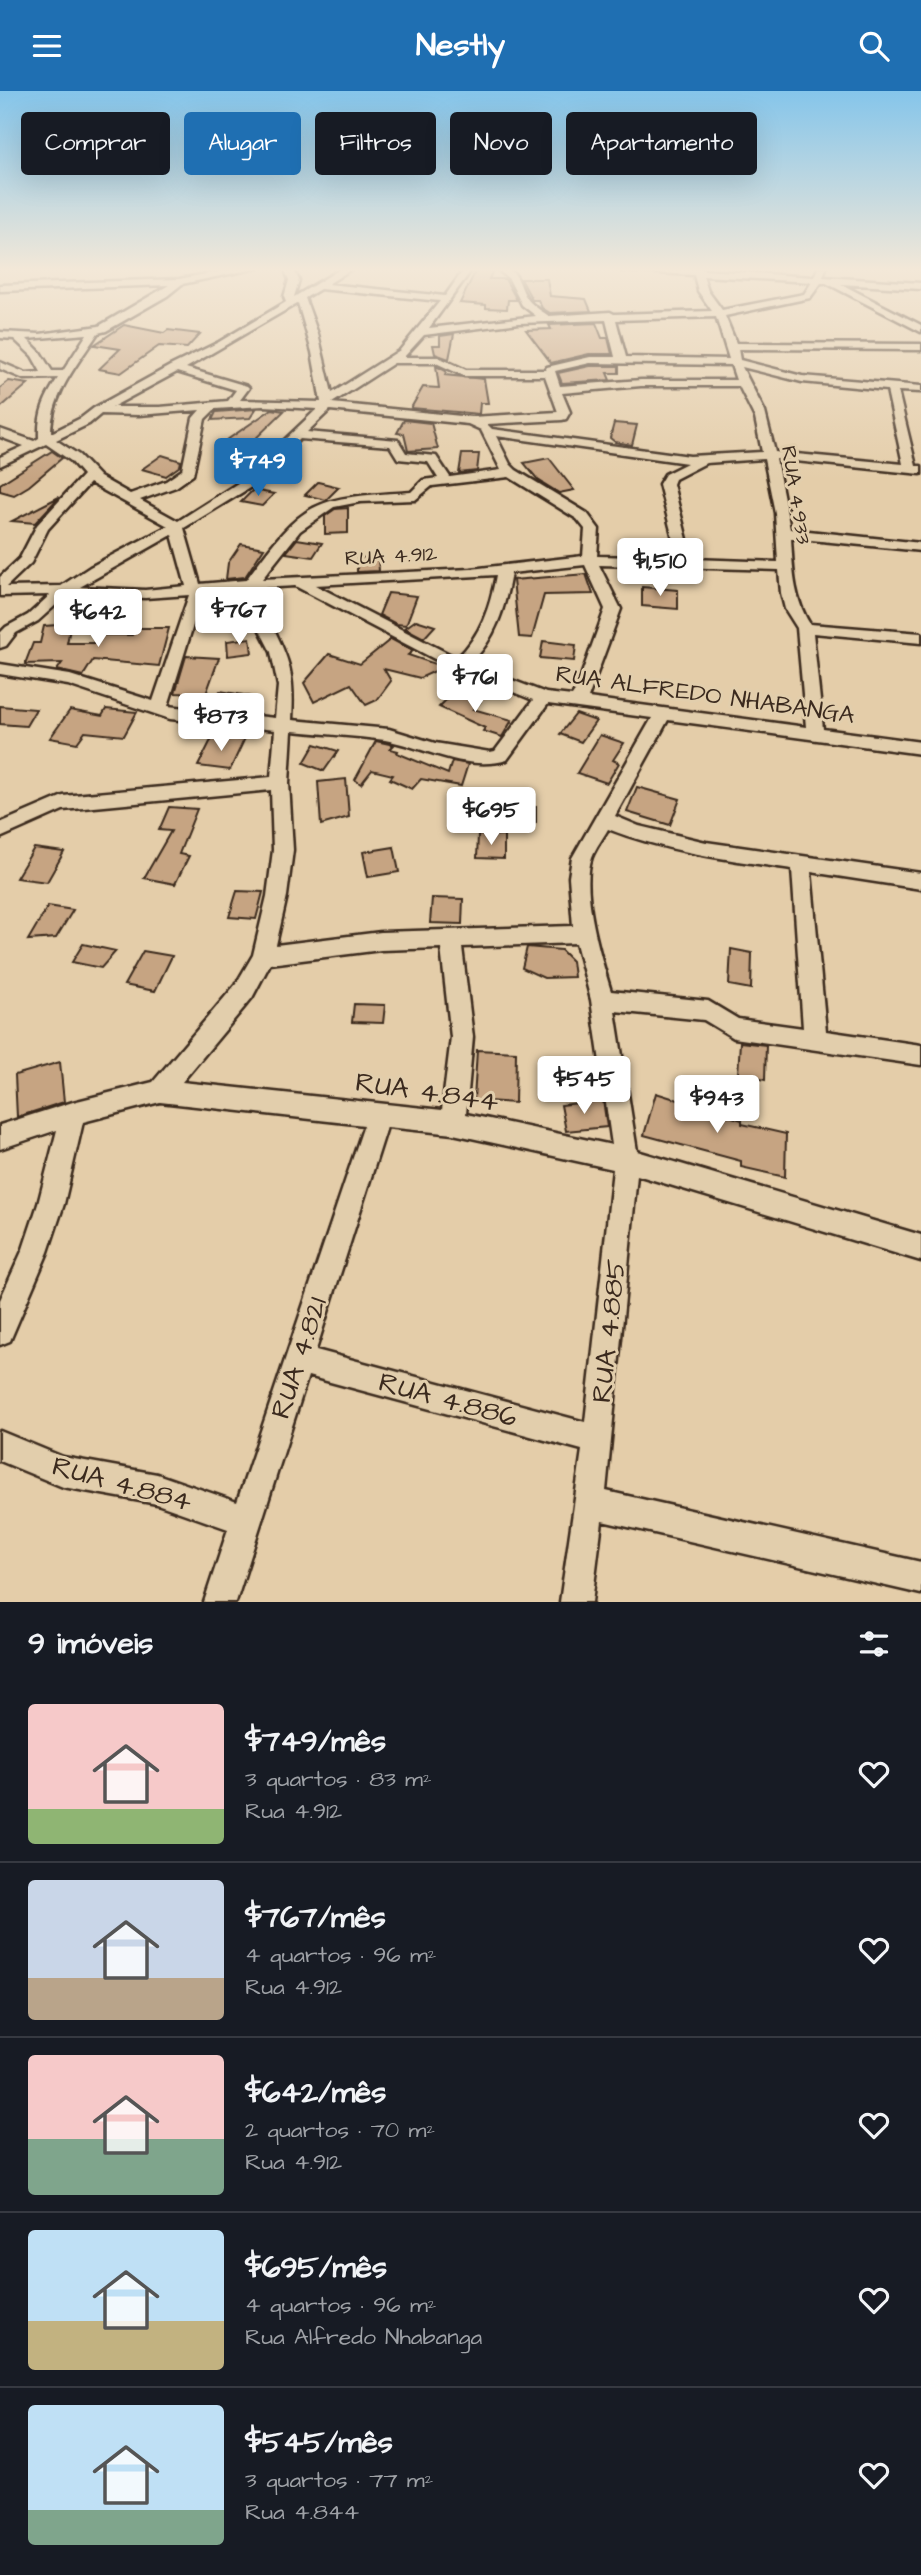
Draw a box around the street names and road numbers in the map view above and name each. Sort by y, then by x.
street label: RUA 4.933 [774,444,818,547]
street label: RUA 4.912 [344,539,438,573]
street label: RUA ALFREDO NHABANGA [554,657,856,733]
street label: RUA 4.844 [353,1063,501,1121]
street label: RUA 4.885 [582,1257,636,1405]
street label: RUA 4.821 [261,1292,337,1424]
street label: RUA 4.886 [375,1363,521,1437]
street label: RUA 4.884 [48,1447,196,1521]

